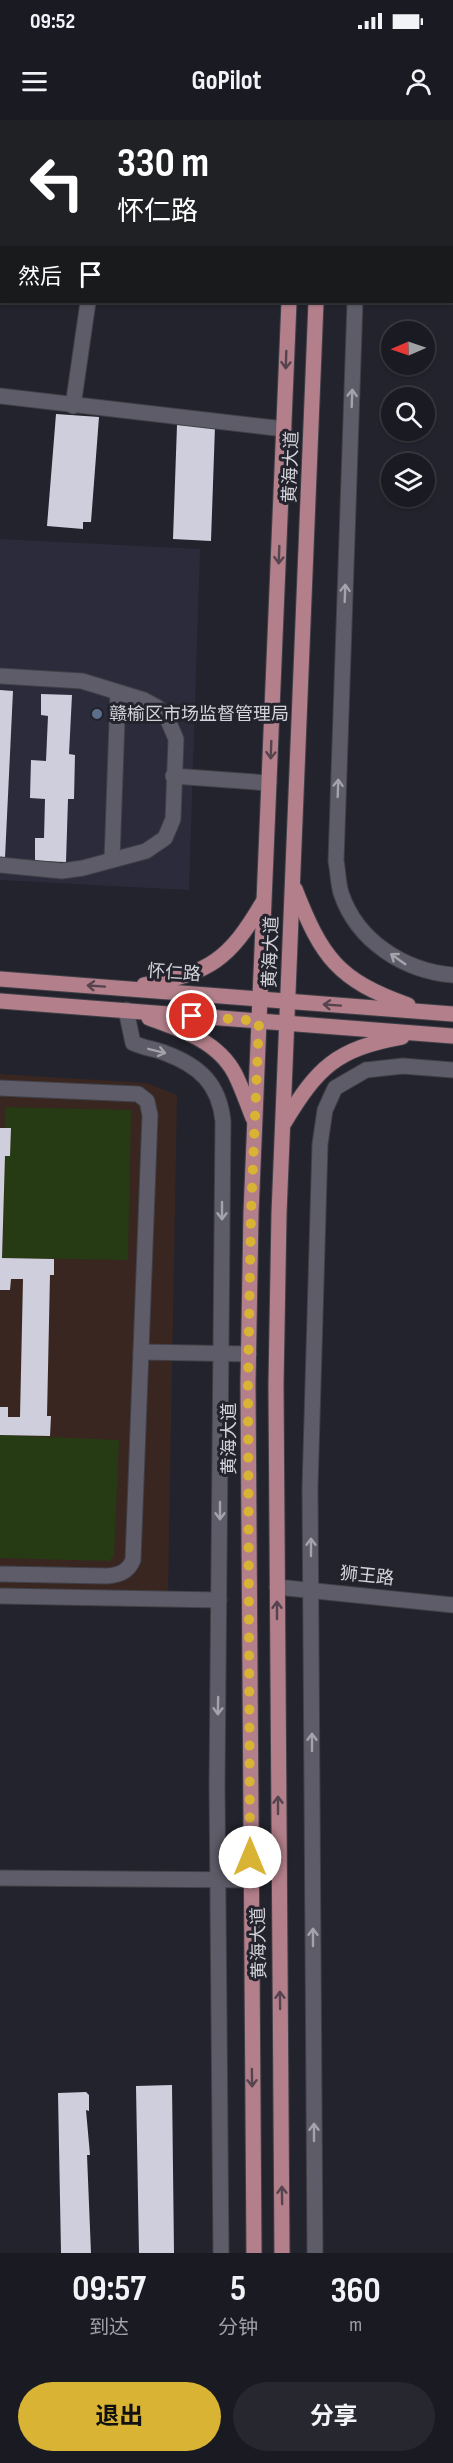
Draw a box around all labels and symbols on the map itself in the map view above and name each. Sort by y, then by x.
north arrow [381,321,435,375]
one-way arrow [281,349,292,369]
one-way arrow [346,388,358,408]
street label: 黄海大道 [279,431,303,503]
one-way arrow [273,544,285,564]
one-way arrow [340,583,351,603]
place label: 赣榆区市场监督管理局 [109,704,289,725]
marker: 赣榆区市场监督管理局 [90,707,104,721]
one-way arrow [265,739,276,759]
one-way arrow [333,778,344,798]
street label: 黄海大道 [259,916,283,988]
one-way arrow [390,953,407,965]
street label: 怀仁路 [146,961,202,985]
one-way arrow [86,981,106,992]
pin [166,990,217,1041]
one-way arrow [322,999,342,1010]
one-way arrow [147,1045,166,1057]
one-way arrow [217,1200,228,1220]
street label: 黄海大道 [219,1403,240,1475]
one-way arrow [214,1500,226,1520]
one-way arrow [305,1537,317,1557]
street label: 狮王路 [339,1563,395,1589]
one-way arrow [271,1600,283,1620]
one-way arrow [212,1695,224,1715]
one-way arrow [306,1732,318,1752]
one-way arrow [272,1795,284,1815]
position arrow [218,1825,282,1889]
street label: 黄海大道 [248,1907,270,1979]
one-way arrow [307,1927,319,1947]
one-way arrow [274,1990,285,2010]
one-way arrow [246,2068,258,2088]
one-way arrow [308,2122,320,2142]
one-way arrow [276,2185,287,2205]

